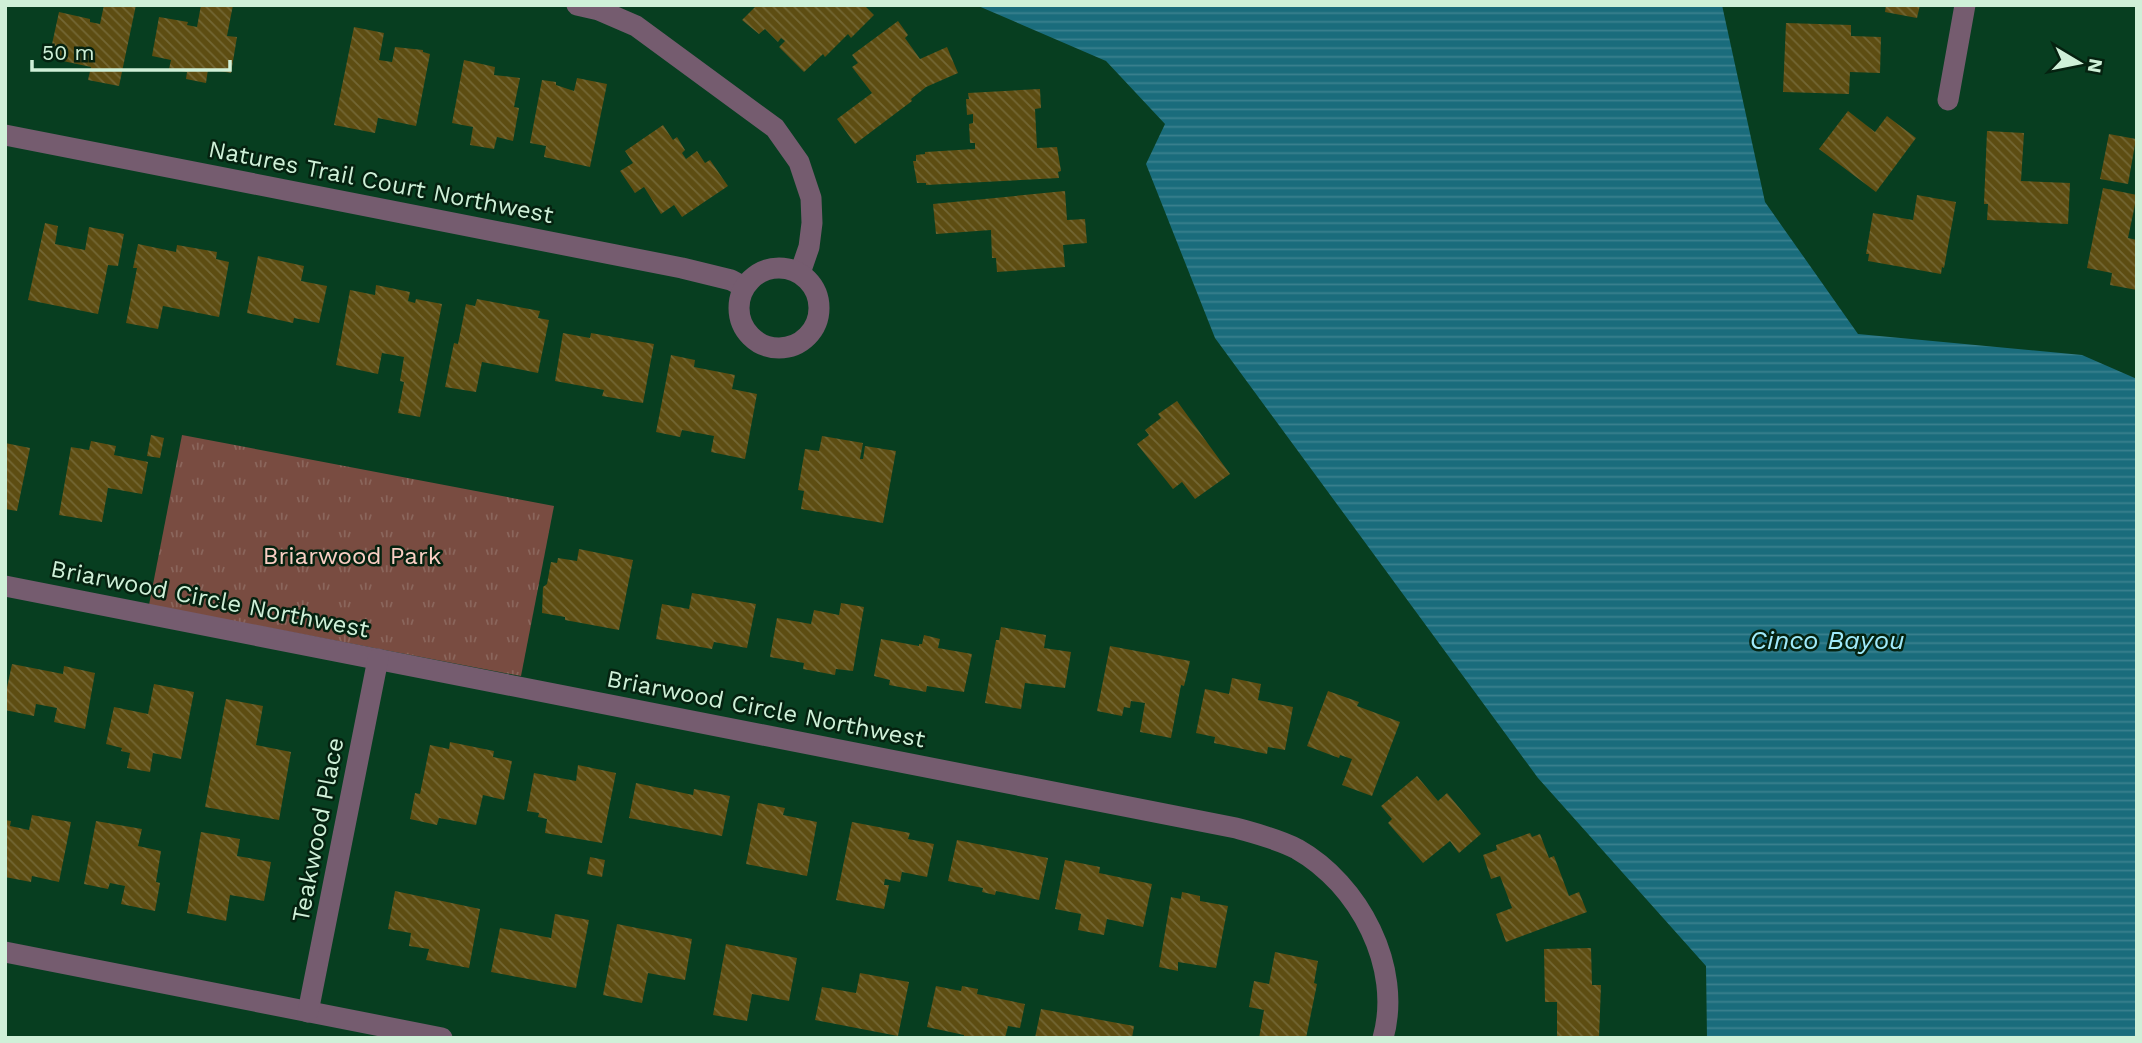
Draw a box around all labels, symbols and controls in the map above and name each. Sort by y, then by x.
scale bar [32,28,229,72]
north arrow [2044,28,2114,98]
text: 50 m [42,40,94,65]
text: N [2083,57,2108,75]
street label: Natures Trail Court Northwest [206,135,556,229]
park label: Briarwood Park [263,542,442,570]
street label: Briarwood Circle Northwest [48,554,372,644]
water label: Cinco Bayou [1749,625,1905,655]
street label: Briarwood Circle Northwest [604,664,928,754]
street label: Teakwood Place [286,735,350,925]

